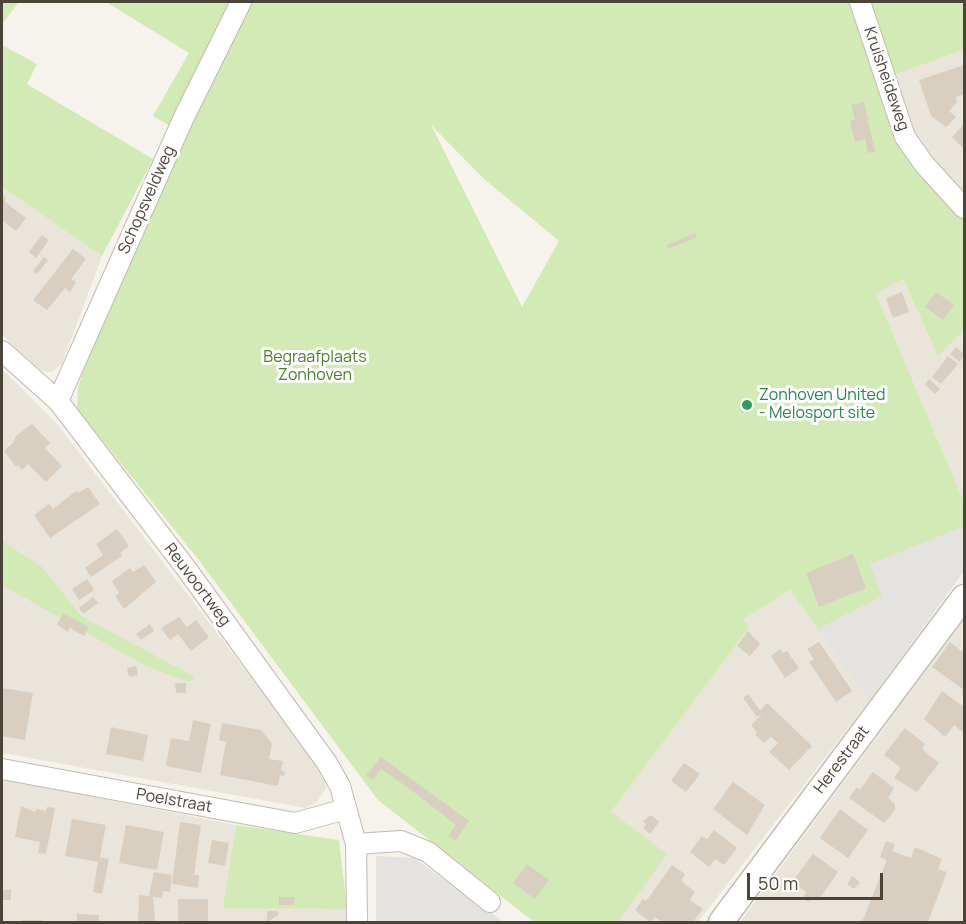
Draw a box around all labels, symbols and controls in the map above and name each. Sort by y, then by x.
street label: Kruisheideweg [859,24,913,134]
street label: Schopsveldweg [115,143,179,257]
park label: Begraafplaats Zonhoven [263,348,367,386]
place label: Zonhoven United - Melosport site [759,386,885,424]
marker: Zonhoven United - Melosport site [740,398,754,412]
street label: Reuvoortweg [160,540,234,630]
street label: Herestraat [810,722,874,798]
street label: Poelstraat [135,785,213,817]
scale bar [750,861,886,899]
text: 50 m [758,871,798,895]

